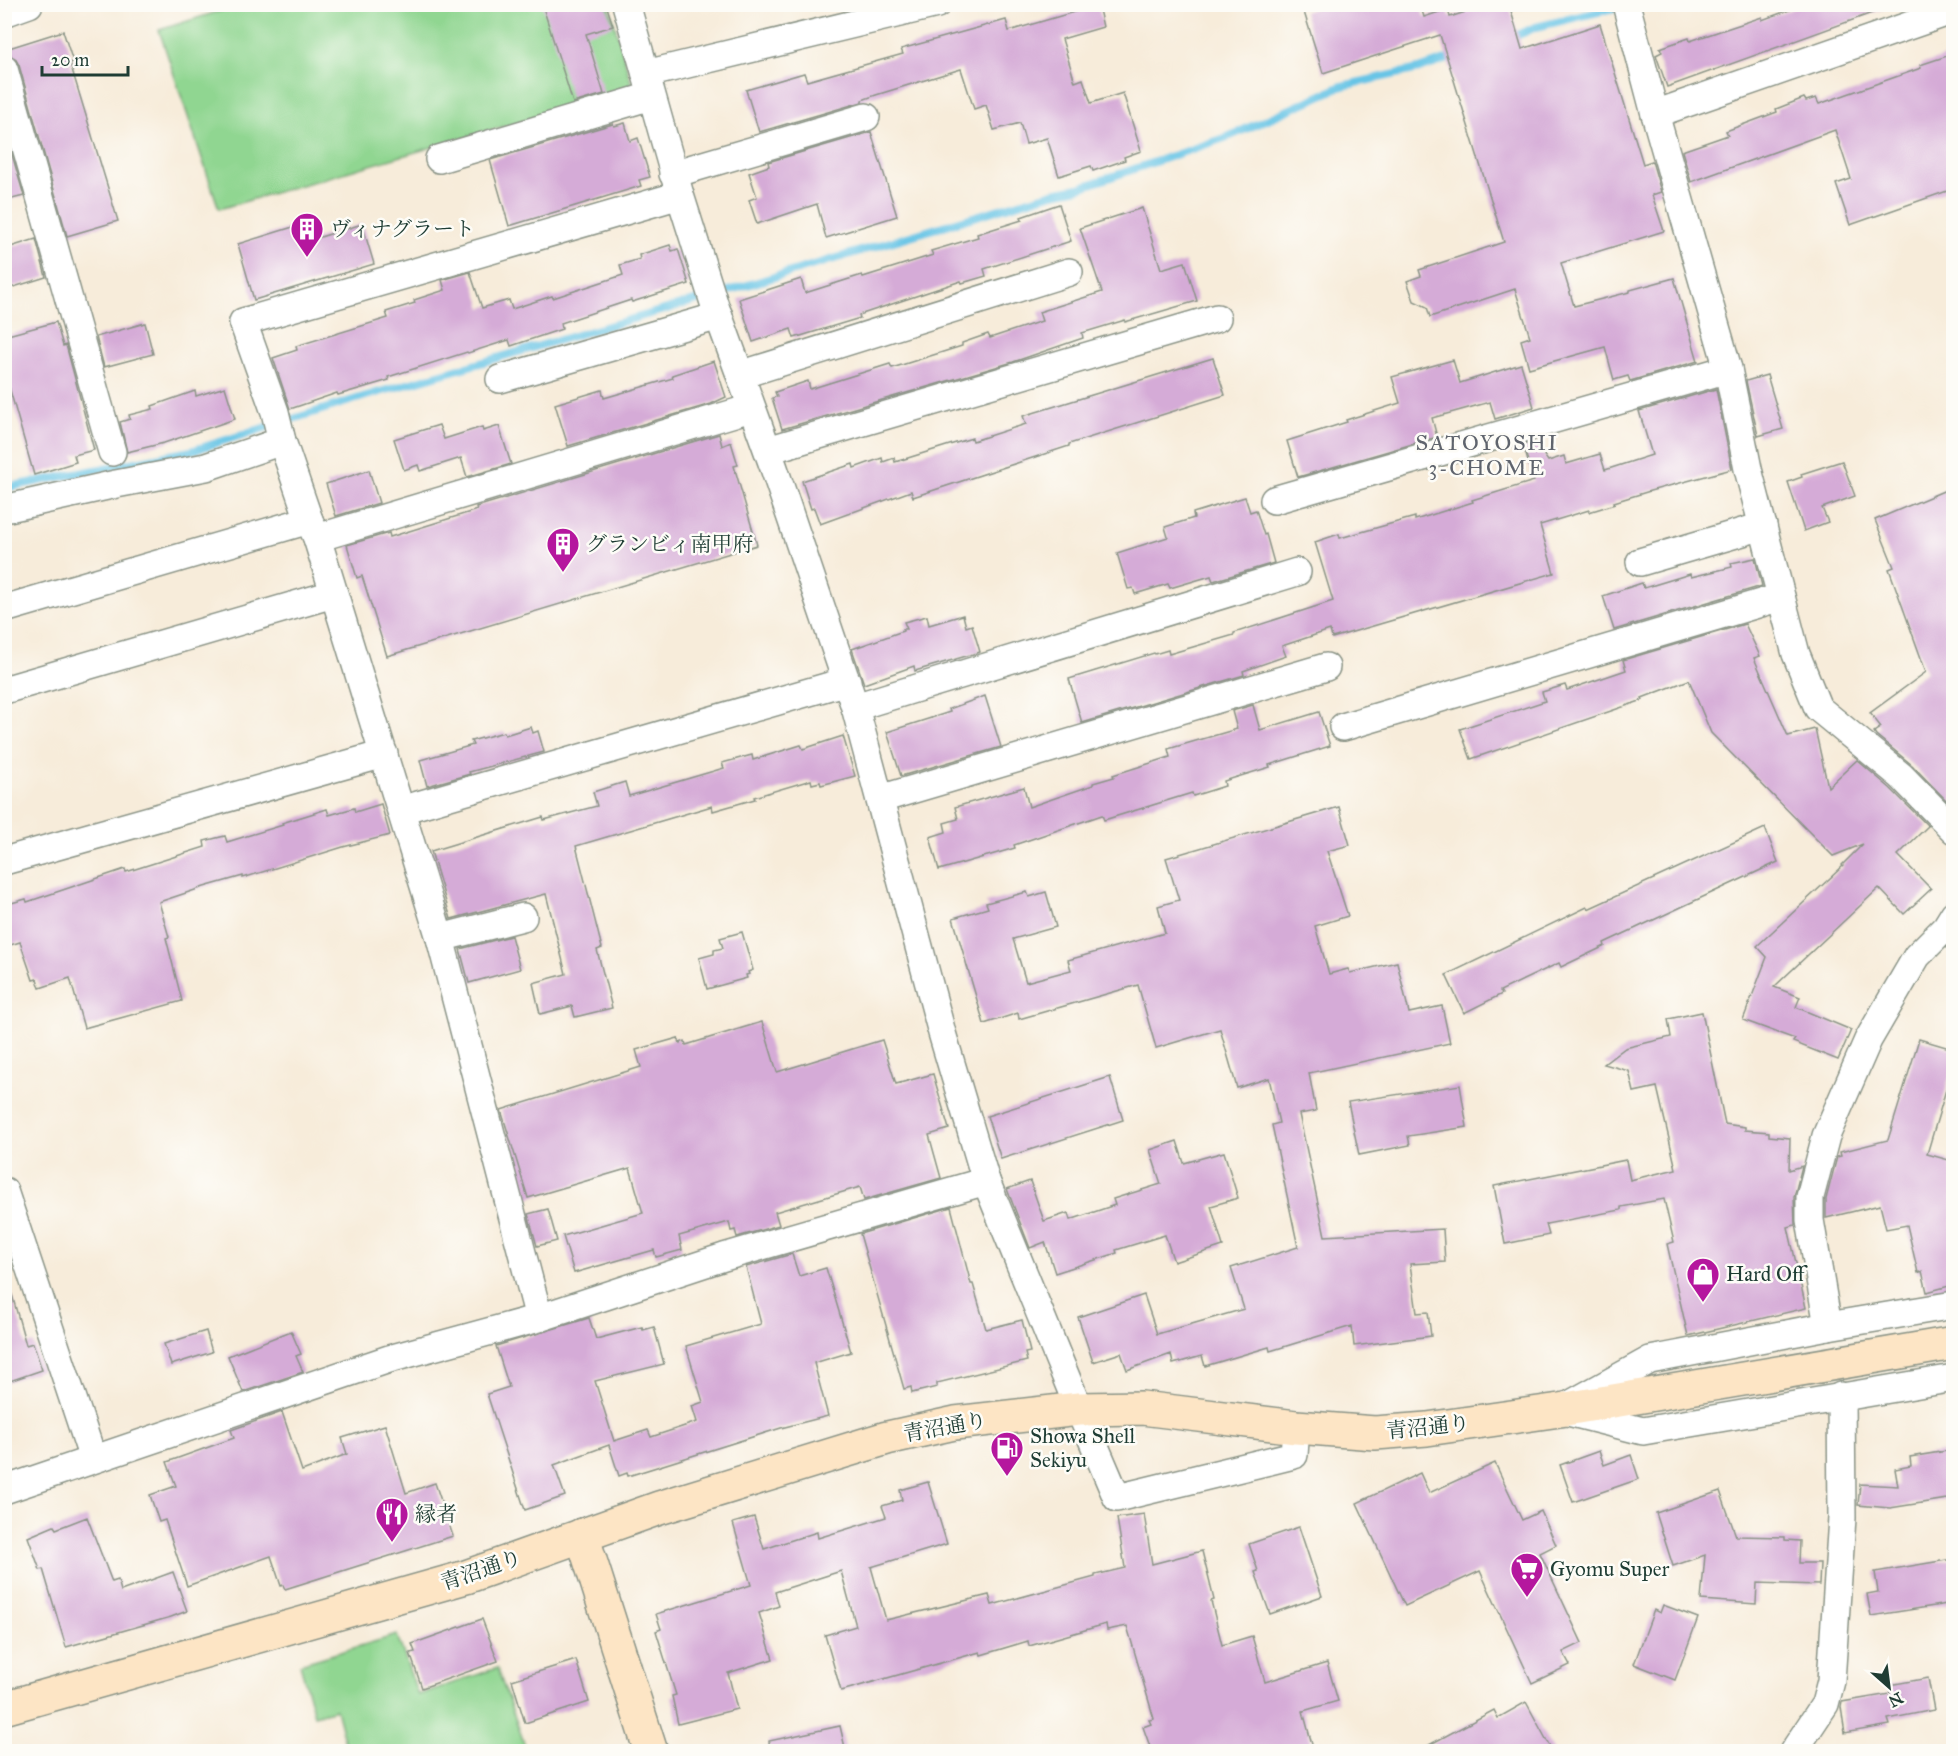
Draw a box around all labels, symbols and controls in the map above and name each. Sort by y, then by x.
scale bar [42,39,128,77]
text: 20 m [51,49,89,71]
building icon: ヴィナグラート [289,211,325,258]
place label: ヴィナグラート [330,216,475,242]
district label: SATOYOSHI 3-CHOME [1415,429,1559,481]
building icon: グランビィ南甲府 [545,526,581,573]
place label: グランビィ南甲府 [586,531,754,557]
shop icon: Hard Off [1685,1256,1721,1303]
place label: Hard Off [1726,1261,1808,1287]
street label: 青沼通り [901,1407,989,1447]
street label: 青沼通り [1385,1410,1471,1444]
place label: Showa Shell Sekiyu [1030,1423,1136,1473]
fuel station icon: Showa Shell Sekiyu [989,1430,1025,1477]
restaurant icon: 縁者 [374,1496,410,1543]
place label: 縁者 [415,1501,457,1527]
street label: 青沼通り [437,1544,525,1596]
supermarket icon: Gyomu Super [1509,1551,1545,1598]
place label: Gyomu Super [1550,1556,1669,1582]
north arrow [1859,1657,1919,1717]
text: N [1885,1688,1906,1712]

